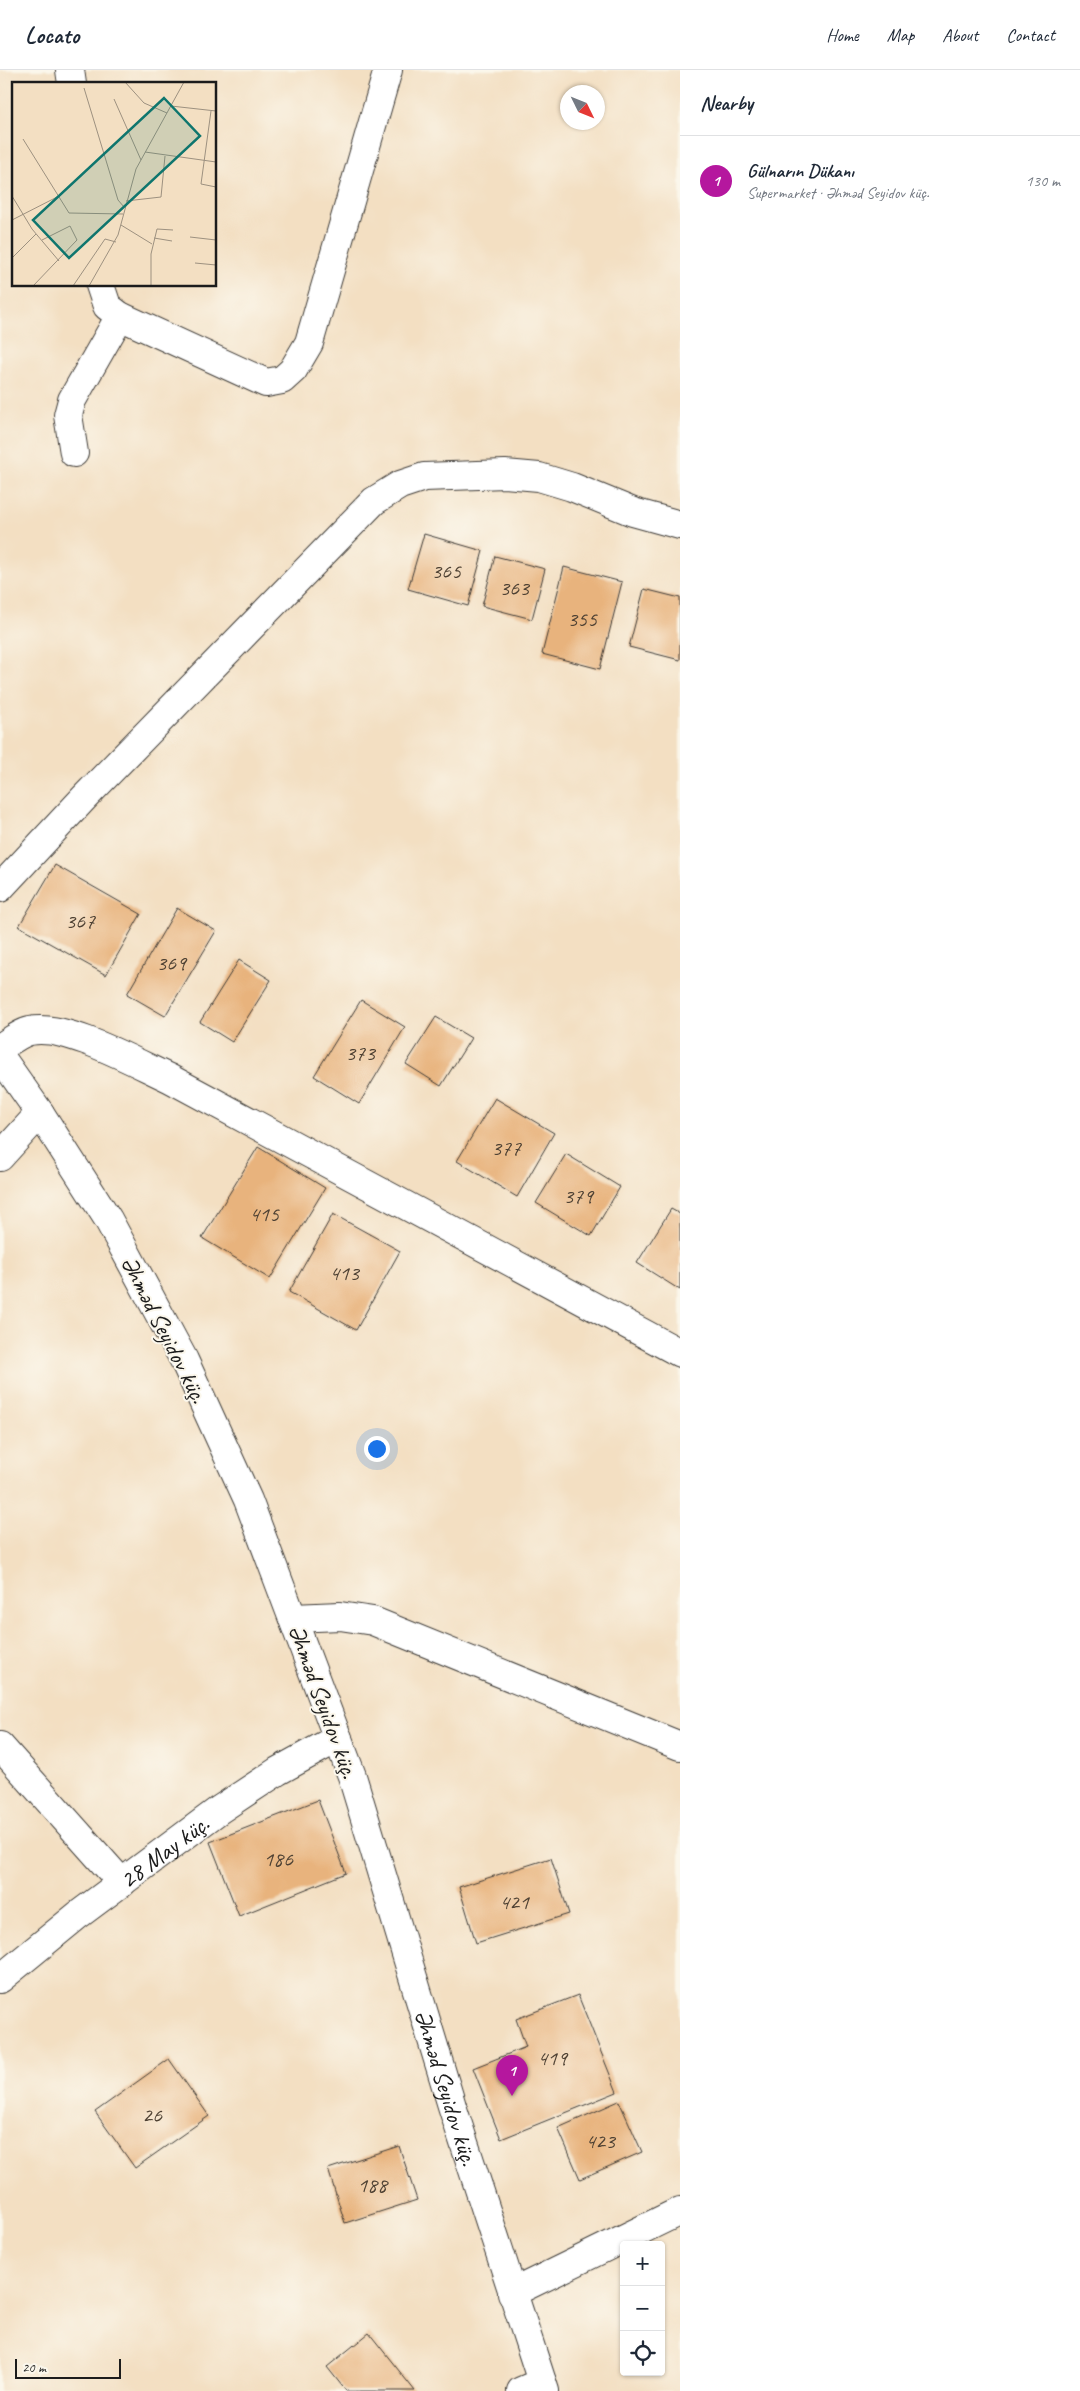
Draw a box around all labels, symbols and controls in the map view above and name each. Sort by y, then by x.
text: Locato [25,20,79,50]
text: Home [826,24,859,46]
text: Map [887,24,914,46]
text: About [942,24,978,46]
text: Contact [1006,24,1055,46]
inset map [12,82,216,286]
north arrow [560,85,605,130]
text: Nearby [700,90,753,116]
text: Gülnarın Dükanı [747,159,854,183]
text: 1 [712,171,720,191]
text: 130 m [1026,171,1060,191]
text: Supermarket · Əhməd Seyidov küç. [747,183,929,203]
house number: 365 [431,557,462,585]
house number: 363 [499,574,531,602]
house number: 355 [567,605,598,633]
house number: 367 [65,907,96,935]
house number: 369 [156,949,188,977]
house number: 373 [345,1039,377,1067]
house number: 377 [491,1134,522,1162]
house number: 379 [563,1182,595,1210]
house number: 415 [249,1200,280,1228]
street label: Əhməd Seyidov küç. [113,1250,215,1409]
house number: 413 [329,1259,361,1287]
your location [364,1436,390,1462]
street label: Əhməd Seyidov küç. [280,1620,366,1783]
street label: 28 May küç. [113,1808,216,1896]
house number: 186 [263,1845,294,1873]
house number: 421 [499,1888,530,1916]
street label: Əhməd Seyidov küç. [407,2006,485,2170]
house number: 419 [537,2044,569,2072]
pin: 1 [496,2055,528,2096]
house number: 26 [142,2101,163,2129]
house number: 423 [585,2127,617,2155]
house number: 188 [357,2171,389,2199]
map controls [620,2241,665,2376]
button: + [620,2241,665,2286]
button: − [620,2286,665,2331]
button: locate [620,2331,665,2376]
scale bar [15,2356,121,2379]
text: 20 m [22,2359,46,2376]

